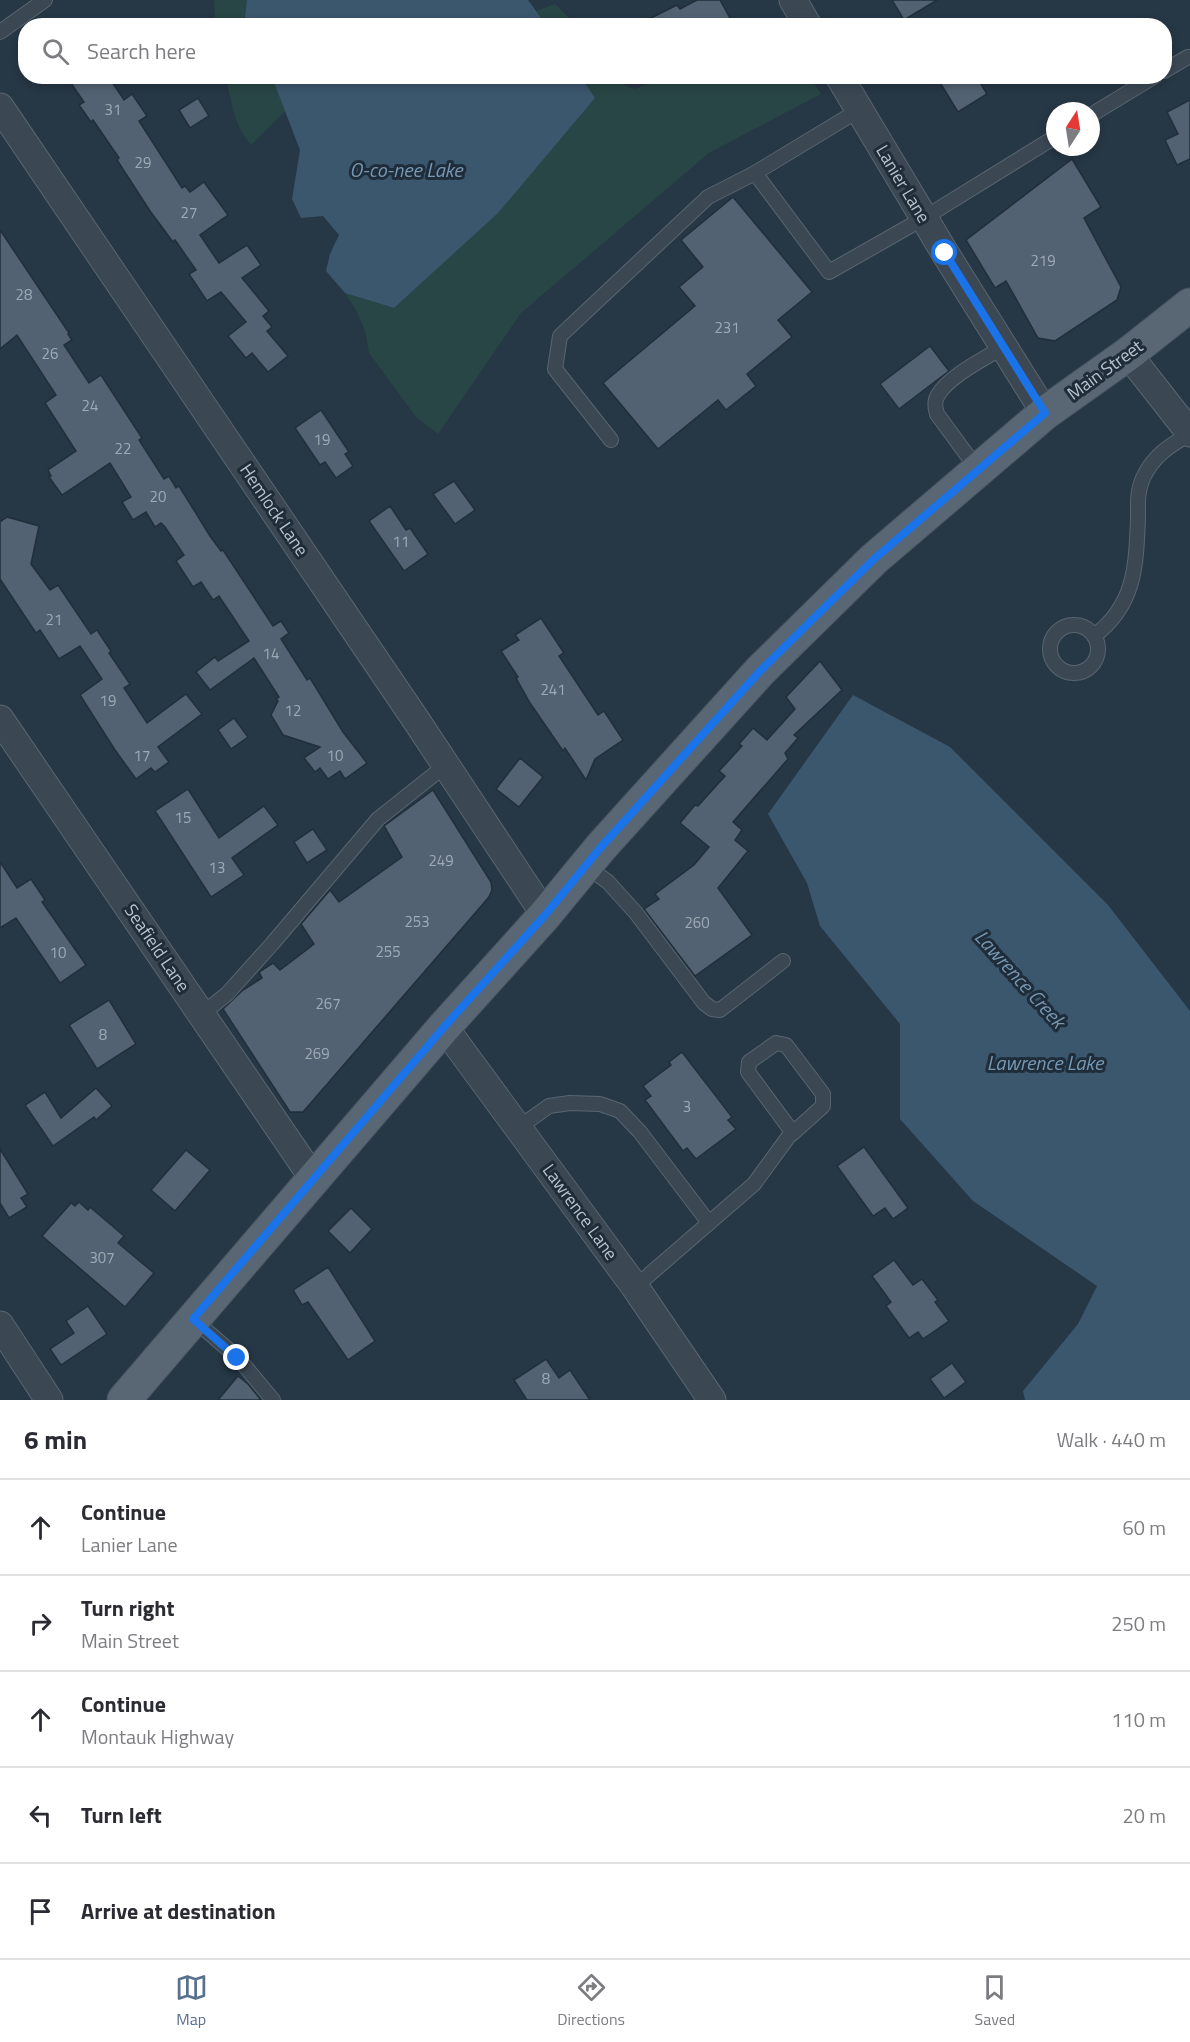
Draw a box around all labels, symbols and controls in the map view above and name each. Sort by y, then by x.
search box [18,18,1172,84]
text: Search here [87,34,196,68]
icon: search [39,35,72,68]
house number: 31 [105,98,121,121]
north arrow [1046,102,1100,156]
street label: Lanier Lane [869,140,937,228]
house number: 29 [135,151,151,174]
water label: O-co-nee Lake [349,154,464,185]
house number: 27 [181,201,197,224]
route start [931,239,957,265]
house number: 219 [1030,249,1056,272]
house number: 28 [16,283,32,306]
house number: 231 [714,316,740,339]
street label: Main Street [1061,332,1149,406]
house number: 26 [42,342,58,365]
house number: 24 [82,394,98,417]
house number: 19 [314,428,330,451]
house number: 22 [115,437,131,460]
street label: Hemlock Lane [233,458,315,561]
house number: 20 [150,485,166,508]
house number: 11 [393,530,409,553]
house number: 21 [46,608,62,631]
house number: 14 [263,642,279,665]
house number: 241 [540,678,566,701]
house number: 19 [100,689,116,712]
house number: 12 [285,699,301,722]
house number: 17 [134,744,150,767]
house number: 10 [327,744,343,767]
house number: 15 [175,806,191,829]
house number: 249 [428,849,454,872]
house number: 13 [209,856,225,879]
street label: Seafield Lane [118,898,197,997]
house number: 253 [404,910,430,933]
house number: 260 [684,911,710,934]
water label: Lawrence Creek [968,922,1075,1036]
house number: 255 [375,940,401,963]
house number: 10 [50,941,66,964]
house number: 267 [315,992,341,1015]
house number: 8 [99,1023,107,1046]
house number: 269 [304,1042,330,1065]
water label: Lawrence Lake [987,1047,1105,1078]
house number: 3 [683,1095,691,1118]
street label: Lawrence Lane [536,1158,625,1265]
house number: 307 [89,1246,115,1269]
route end [223,1344,249,1370]
house number: 8 [542,1367,550,1390]
text: 6 min [24,1420,87,1459]
text: Walk · 440 m [1057,1424,1166,1455]
text: Continue [81,1495,166,1529]
icon: ahead [24,1511,57,1544]
text: 60 m [1122,1512,1166,1543]
text: Lanier Lane [81,1529,178,1560]
text: Turn right [81,1591,175,1625]
icon: right [24,1607,57,1640]
text: 250 m [1111,1608,1166,1639]
text: Main Street [81,1625,179,1656]
text: Continue [81,1687,166,1721]
icon: ahead [24,1703,57,1736]
text: 110 m [1111,1704,1166,1735]
text: Montauk Highway [81,1721,234,1752]
text: Turn left [81,1798,162,1832]
icon: left [24,1799,57,1832]
text: 20 m [1122,1800,1166,1831]
text: Arrive at destination [81,1894,276,1928]
icon: arrive [24,1895,57,1928]
tab: Map [175,1971,208,2031]
tab: Directions [557,1971,625,2031]
tab: Saved [975,1971,1015,2031]

